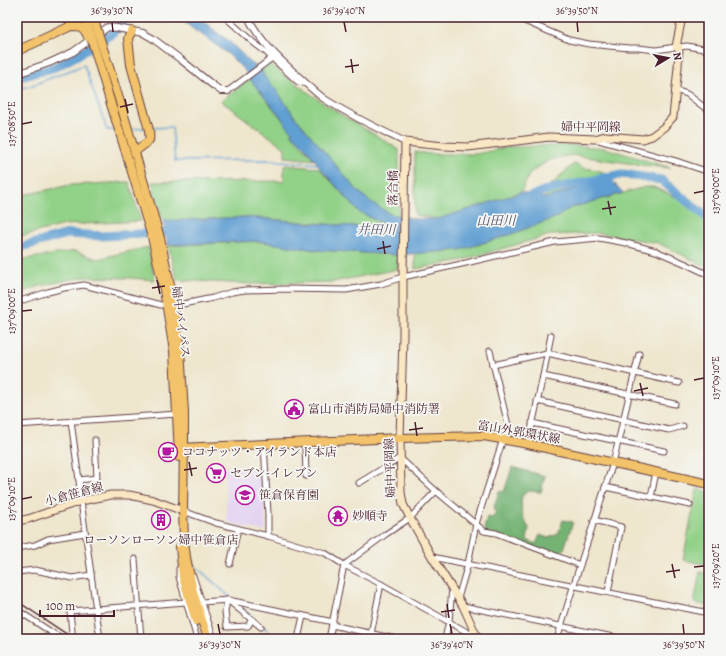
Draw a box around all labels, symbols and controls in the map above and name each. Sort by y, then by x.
text: 36°39'30"N [91,4,133,17]
text: 36°39'40"N [323,4,365,17]
text: 36°39'50"N [556,4,598,17]
north arrow [648,38,688,78]
text: N [669,51,685,62]
text: 137°08'50"E [5,101,18,147]
street label: 婦中平岡線 [561,119,621,135]
text: 137°09'00"E [709,168,722,214]
street label: 落合橋 [385,170,401,206]
water label: 山田川 [476,212,517,229]
water label: 井田川 [356,221,398,238]
street label: 婦中バイパス [168,285,194,359]
text: 137°09'00"E [5,288,18,334]
text: 137°09'10"E [709,356,722,400]
public building icon: 富山市消防局婦中消防署 [283,398,305,420]
place label: 富山市消防局婦中消防署 [308,401,440,417]
street label: 富山外郭環状線 [476,417,562,447]
street label: 婦中平岡線 [381,438,399,498]
cafe icon: ココナッツ・アイランド本店 [157,441,179,463]
place label: ココナッツ・アイランド本店 [182,444,337,460]
supermarket icon: セブン-イレブン [205,462,227,484]
place label: セブン-イレブン [230,465,318,481]
text: 137°09'10"E [5,477,18,521]
street label: 小倉笹倉線 [43,479,105,509]
school or university icon: 笹倉保育園 [234,484,256,506]
place label: 笹倉保育園 [259,487,319,503]
temple icon: 妙順寺 [327,505,349,527]
place label: 妙順寺 [352,508,388,524]
building icon: ローソンローソン婦中笹倉店 [150,509,172,531]
place label: ローソンローソン婦中笹倉店 [83,532,239,548]
text: 137°09'20"E [709,543,722,589]
scale bar [40,592,114,618]
text: 100 m [46,598,75,614]
text: 36°39'30"N [199,638,241,651]
text: 36°39'40"N [431,638,473,651]
text: 36°39'50"N [663,638,705,651]

